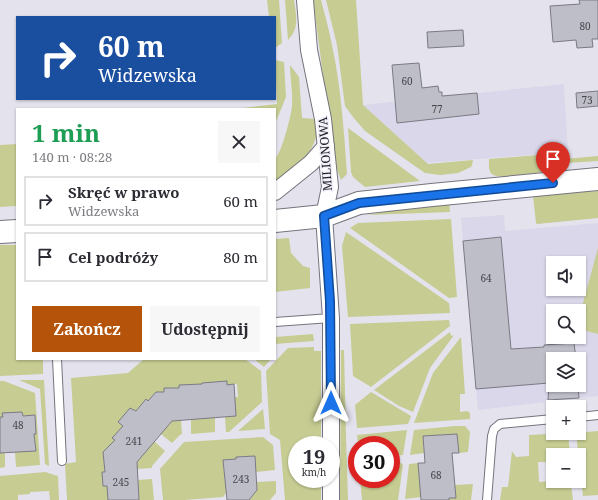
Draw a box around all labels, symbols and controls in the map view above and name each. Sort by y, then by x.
house number: 80 [579,19,591,33]
text: 60 m [98,27,165,65]
icon: right [32,32,84,84]
text: Widzewska [98,63,197,87]
house number: 60 [401,74,413,88]
house number: 73 [581,93,593,107]
house number: 77 [431,102,443,116]
text: 1 min [32,116,100,149]
street label: MILIONOWA [314,116,336,192]
button: close [218,121,260,163]
pin [536,142,570,183]
text: 140 m · 08:28 [32,148,112,166]
icon: arrive [542,148,564,170]
text: Skręć w prawo [68,182,179,202]
icon: right [34,190,56,212]
text: 60 m [223,191,258,211]
text: Widzewska [68,202,139,220]
icon: arrive [34,246,56,268]
text: Cel podróży [68,247,158,267]
text: 80 m [223,247,258,267]
map controls [546,256,586,488]
button: sound [546,256,586,296]
house number: 64 [480,271,492,285]
button: search [546,304,586,344]
button: Zakończ [32,306,142,352]
button: Udostępnij [150,306,260,352]
button: layers [546,352,586,392]
position arrow [310,382,352,424]
button: + [546,400,586,440]
house number: 48 [12,418,24,432]
house number: 241 [126,434,142,448]
speed limit sign: 30 [348,436,400,488]
text: 19 [303,443,325,470]
button: − [546,448,586,488]
text: km/h [302,465,326,479]
house number: 68 [430,468,442,482]
house number: 243 [233,472,250,486]
house number: 245 [113,475,129,489]

